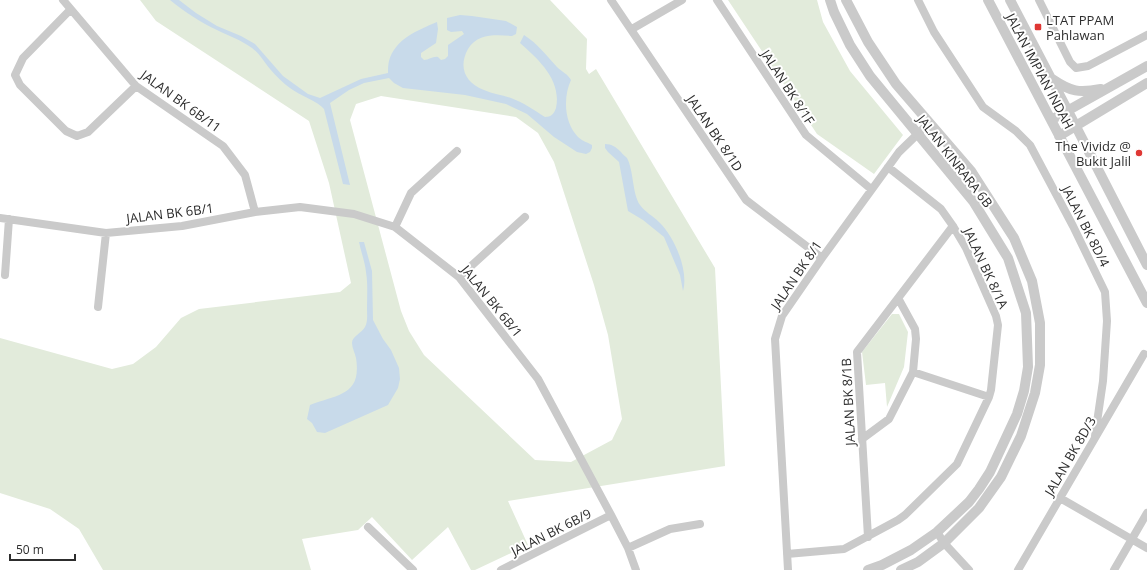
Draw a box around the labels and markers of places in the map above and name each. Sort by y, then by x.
place label: LTAT PPAM Pahlawan [1046,11,1114,44]
marker: LTAT PPAM Pahlawan [1033,22,1043,32]
place label: The Vividz @ Bukit Jalil [1055,137,1131,170]
marker: The Vividz @ Bukit Jalil [1134,148,1144,158]

